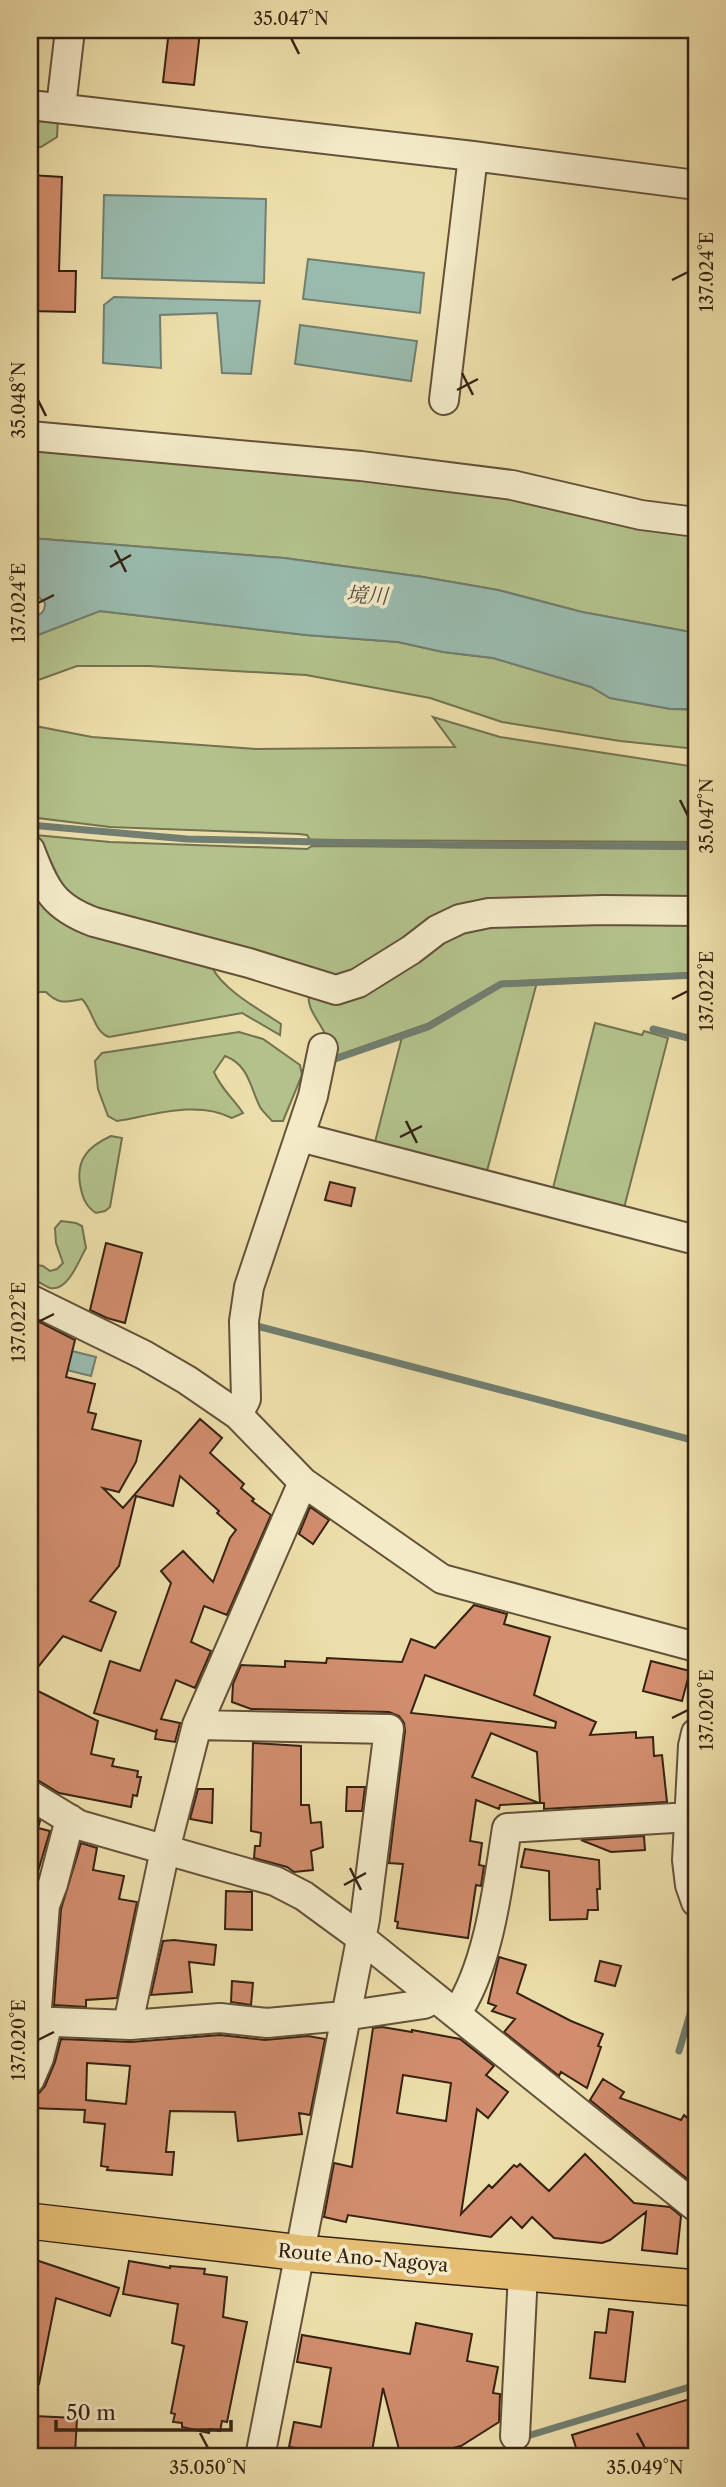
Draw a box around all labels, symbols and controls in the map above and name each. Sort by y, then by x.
text: 35.047°N [253,8,329,30]
text: 137.024°E [696,232,718,312]
text: 35.048°N [8,361,30,439]
text: 137.024°E [8,563,30,643]
water label: 境川 [345,581,391,609]
text: 35.047°N [696,778,718,854]
text: 137.022°E [696,951,718,1031]
text: 137.022°E [8,1282,30,1362]
text: 137.020°E [696,1669,718,1751]
text: 137.020°E [8,1999,30,2081]
street label: Route Ano-Nagoya [277,2239,449,2277]
scale bar [56,2389,231,2433]
text: 50 m [66,2400,116,2425]
text: 35.050°N [169,2457,247,2479]
text: 35.049°N [606,2457,684,2479]

